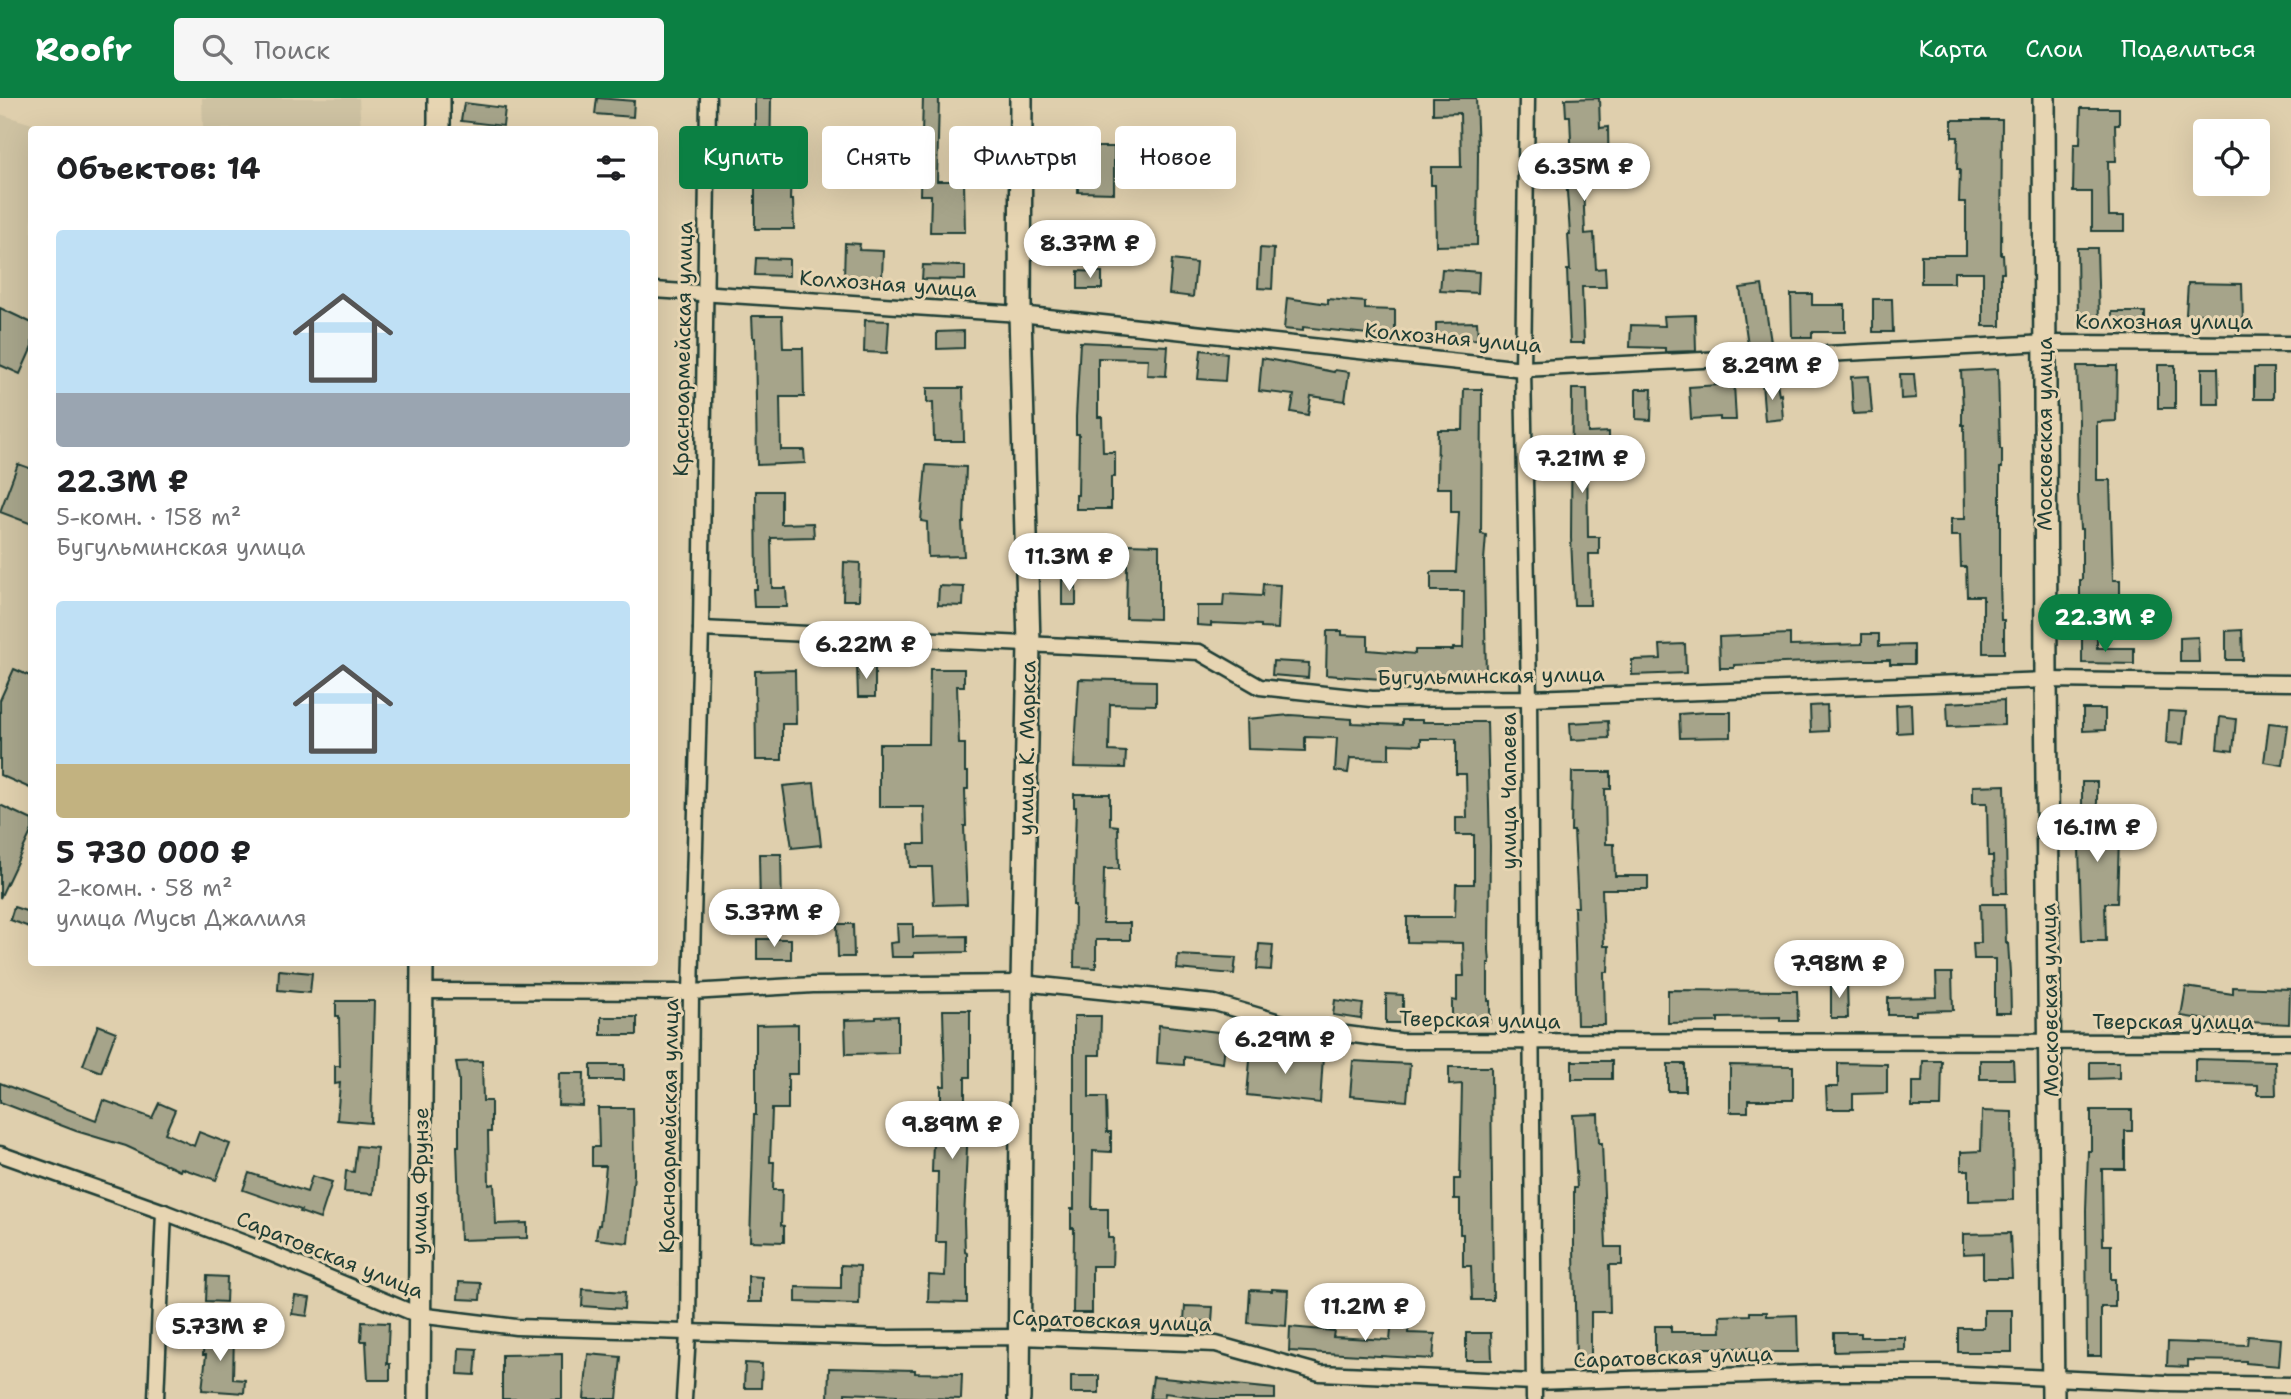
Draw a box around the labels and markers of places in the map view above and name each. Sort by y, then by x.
pin: 6.35M ₽ [1519,144,1649,203]
pin: 8.37M ₽ [1025,220,1155,280]
pin: 8.29M ₽ [1707,342,1837,402]
pin: 7.21M ₽ [1517,436,1647,495]
pin: 11.3M ₽ [1004,533,1134,593]
pin: 22.3M ₽ [2040,594,2170,654]
pin: 6.22M ₽ [801,622,931,681]
pin: 16.1M ₽ [2032,804,2162,864]
pin: 5.37M ₽ [709,890,839,949]
pin: 7.98M ₽ [1774,940,1904,1000]
pin: 6.29M ₽ [1220,1016,1350,1076]
pin: 9.89M ₽ [887,1102,1017,1161]
pin: 11.2M ₽ [1300,1284,1430,1343]
pin: 5.73M ₽ [155,1304,285,1363]

